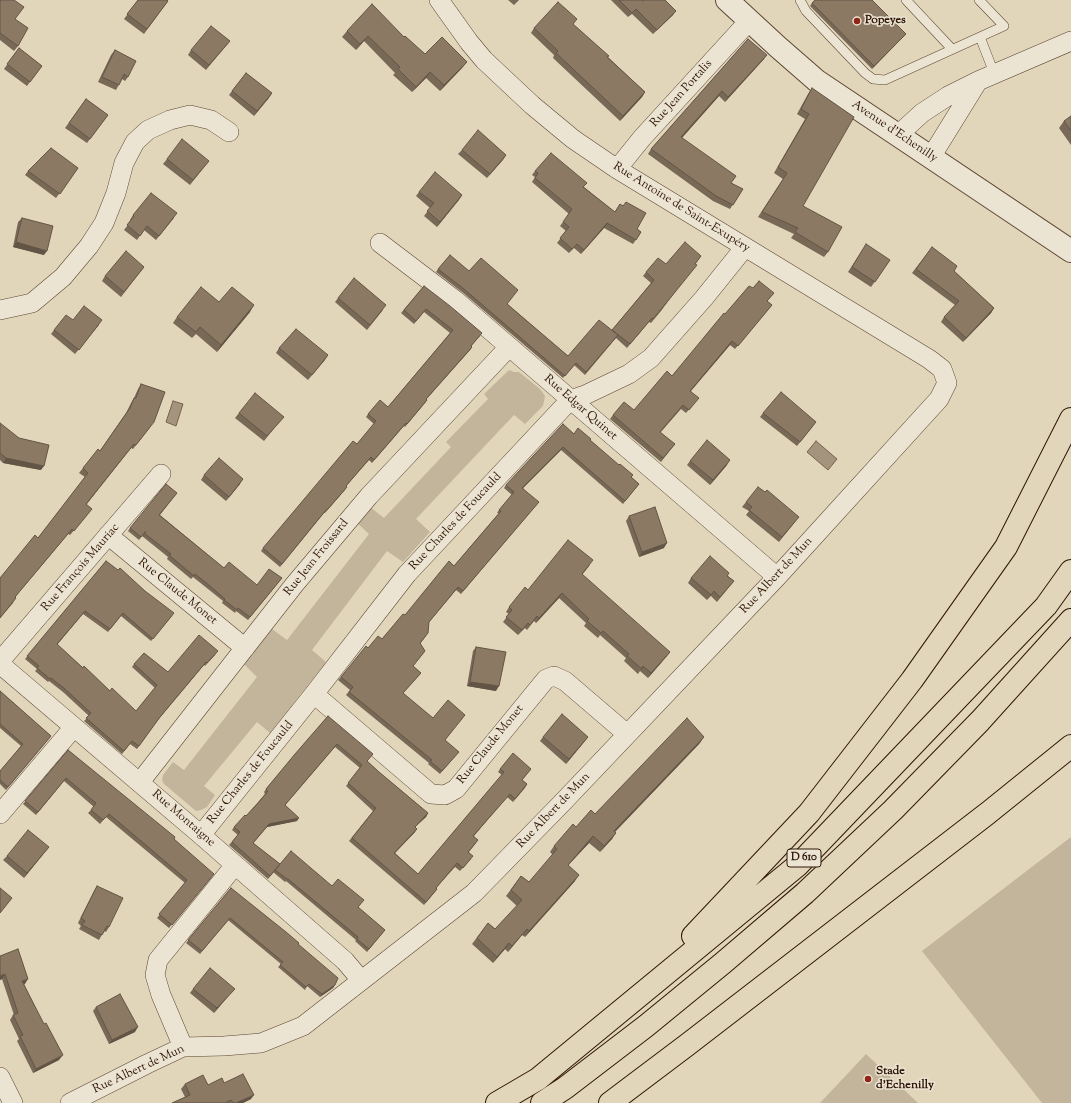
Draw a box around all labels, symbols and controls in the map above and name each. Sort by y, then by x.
place label: Popeyes [865,14,906,28]
marker: Popeyes [852,16,862,26]
street label: Rue Jean Portalis [648,57,716,131]
street label: Avenue d'Echenilly [848,98,940,166]
street label: Rue Antoine de Saint-Exupéry [610,160,752,256]
street label: Rue Edgar Quinet [540,372,620,444]
street label: Rue Charles de Foucauld [407,470,505,574]
street label: Rue Jean Froissard [282,517,352,599]
street label: Rue François Mauriac [39,521,123,615]
street label: Rue Albert de Mun [738,535,816,617]
street label: Rue Claude Monet [135,556,219,628]
street label: Rue Claude Monet [455,703,527,787]
street label: Rue Charles de Foucauld [205,719,297,827]
street label: Rue Albert de Mun [514,770,594,852]
street label: Rue Montaigne [148,788,218,850]
road number: D 610 [787,849,821,867]
street label: Rue Albert de Mun [91,1042,187,1098]
place label: Stade d'Echenilly [876,1065,934,1093]
marker: Stade d'Echenilly [863,1074,873,1084]

